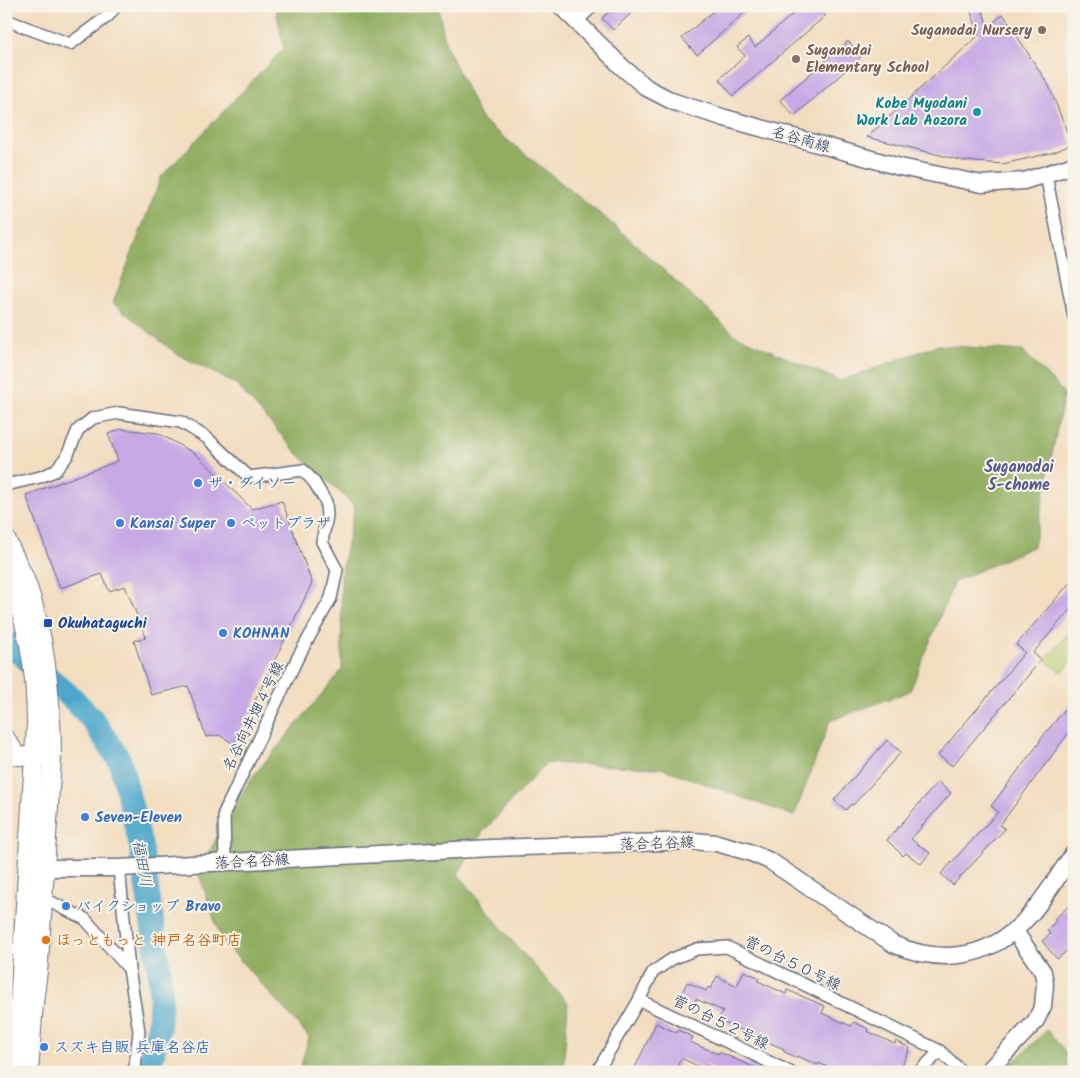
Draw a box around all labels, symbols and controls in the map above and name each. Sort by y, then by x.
place label: Suganodai Nursery [911,19,1032,43]
marker: Suganodai Nursery [1036,24,1048,36]
place label: Suganodai Elementary School [806,39,929,80]
marker: Suganodai Elementary School [790,53,802,65]
place label: Kobe Myodani Work Lab Aozora [856,92,968,133]
marker: Kobe Myodani Work Lab Aozora [971,106,983,118]
street label: 名谷南線 [769,120,833,160]
district label: Suganodai 5-chome [984,455,1055,498]
place label: ザ・ダイソー [208,472,297,496]
marker: ザ・ダイソー [192,477,204,489]
place label: Kansai Super [130,512,216,536]
place label: ペットプラザ [241,512,331,536]
marker: Kansai Super [114,517,126,529]
marker: ペットプラザ [225,517,237,529]
place label: Okuhataguchi [58,612,148,636]
marker: Okuhataguchi [42,617,54,629]
place label: KOHNAN [233,622,290,646]
marker: KOHNAN [217,627,229,639]
street label: 名谷向井畑４号線 [217,657,291,776]
place label: Seven-Eleven [95,806,182,830]
marker: Seven-Eleven [79,811,91,823]
street label: 落合名谷線 [619,831,695,857]
water label: 福田川 [125,837,158,889]
street label: 落合名谷線 [214,848,290,876]
place label: バイクショップ Bravo [76,895,221,919]
marker: バイクショップ Bravo [60,900,72,912]
place label: ほっともっと 神戸名谷町店 [56,929,242,953]
street label: 菅の台５０号線 [740,930,845,998]
marker: ほっともっと 神戸名谷町店 [40,934,52,946]
street label: 菅の台５２号線 [668,989,773,1057]
place label: スズキ自販 兵庫名谷店 [54,1036,210,1060]
marker: スズキ自販 兵庫名谷店 [38,1041,50,1053]

